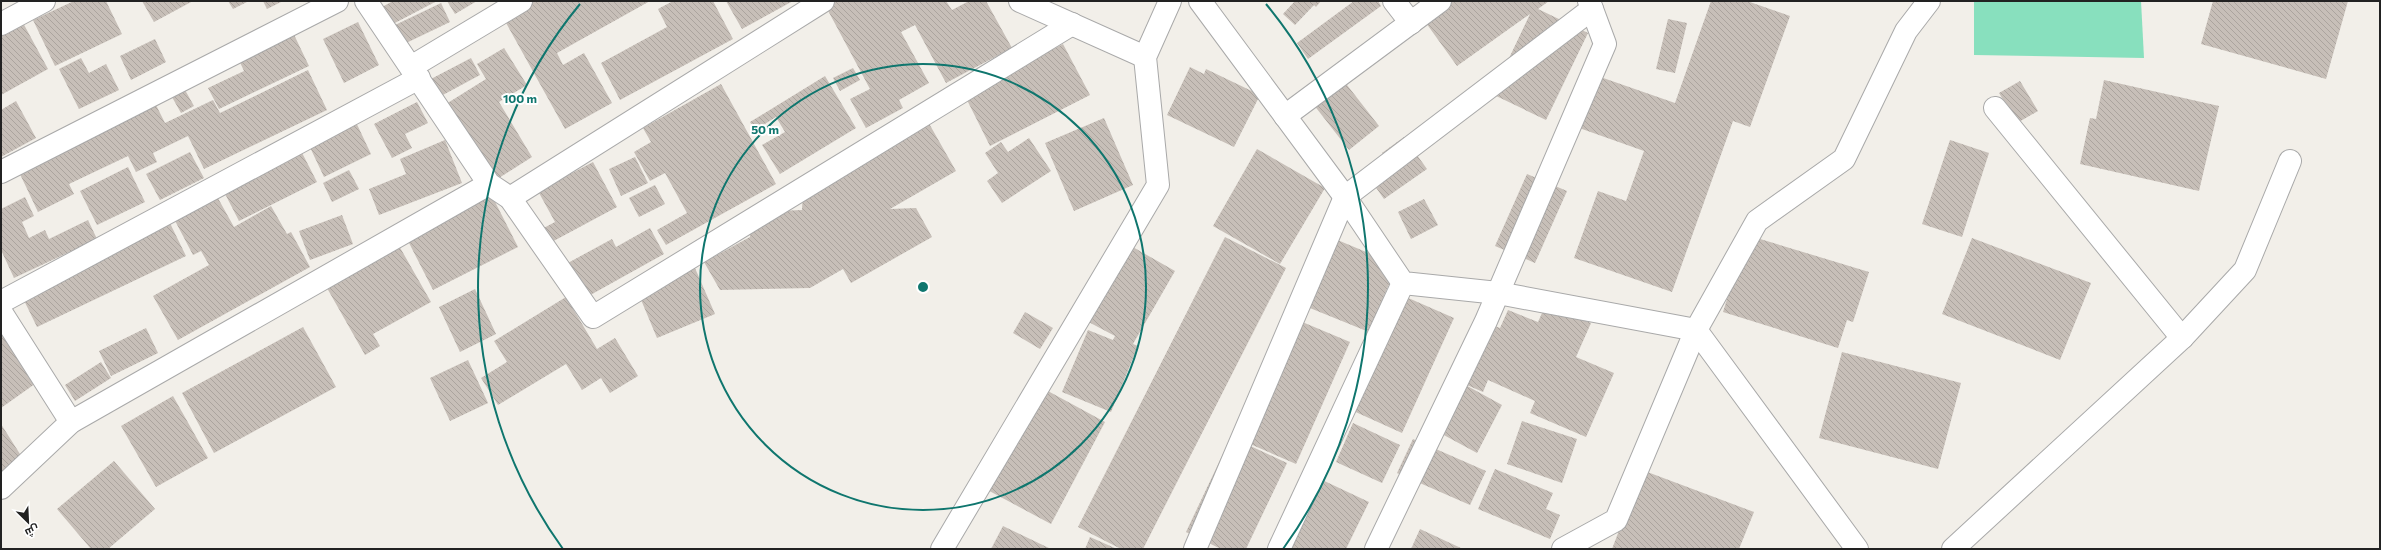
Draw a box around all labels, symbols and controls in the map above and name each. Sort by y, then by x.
text: 100 m [503,91,537,105]
text: 50 m [751,122,779,136]
centre of rings [916,280,930,294]
north arrow [8,502,48,542]
text: ش [23,522,41,540]

